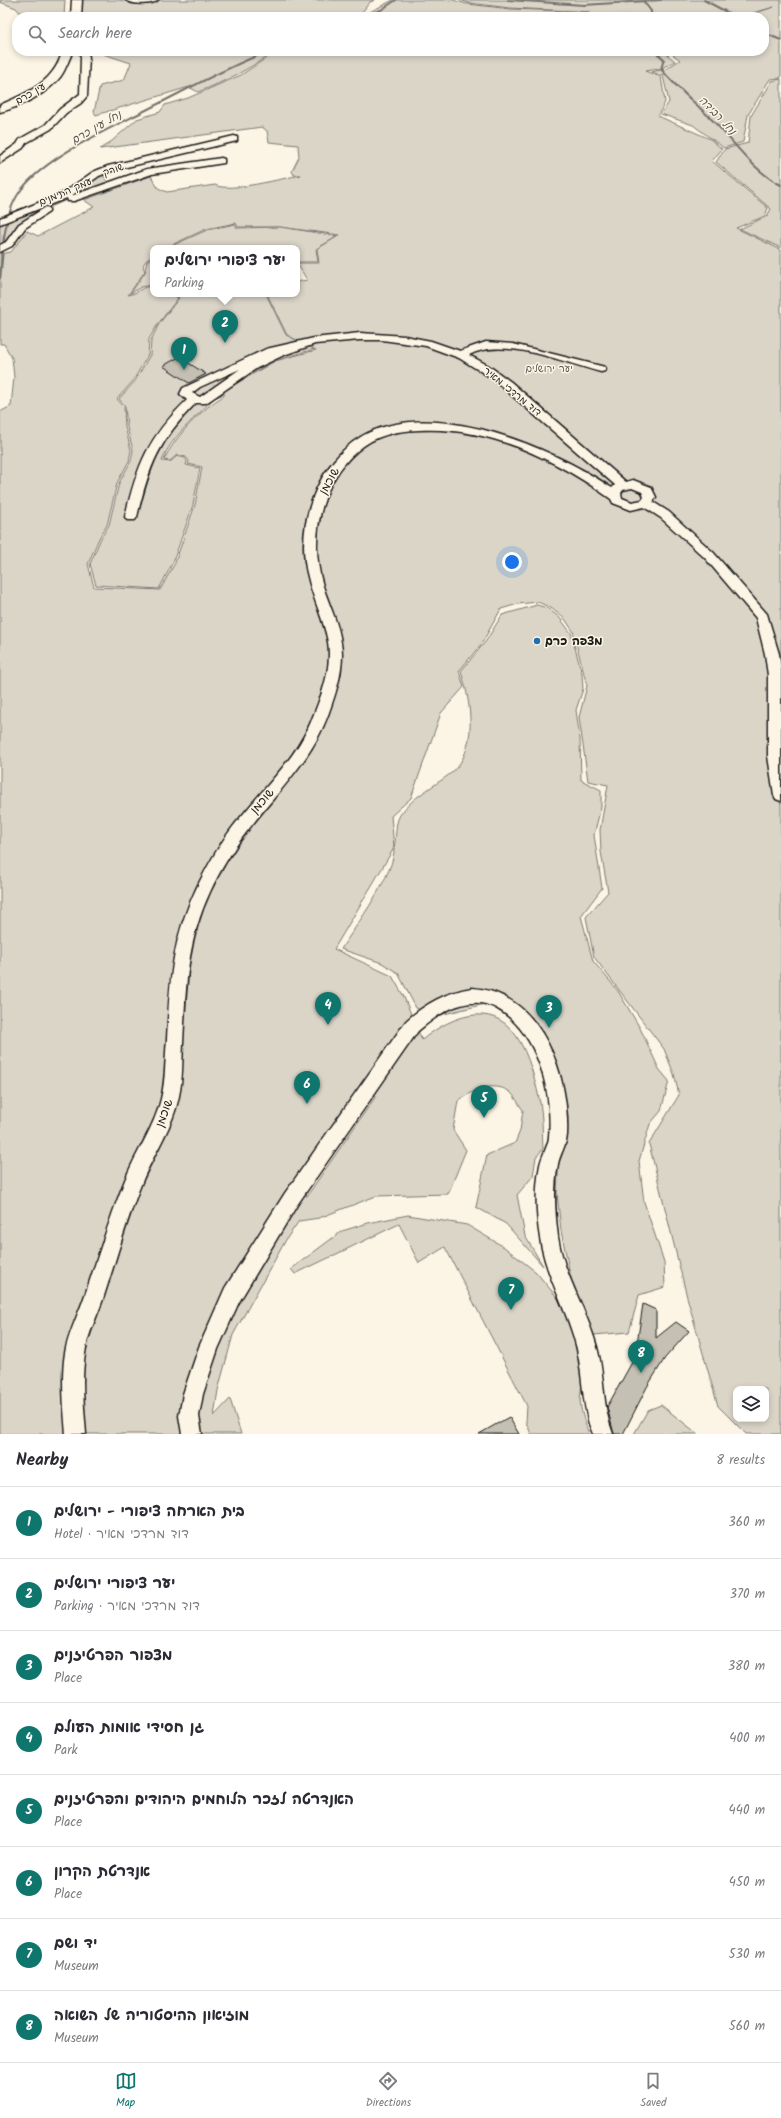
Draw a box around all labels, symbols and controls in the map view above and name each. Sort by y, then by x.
search box [12,12,769,56]
text: Search here [58,22,132,46]
icon: search [26,23,48,45]
street label: עין כרם [12,79,49,109]
water label: נחל רבידה [694,92,741,140]
water label: נחל עין כרם [68,106,126,150]
street label: שורק [101,159,126,181]
street label: עמק התימנים [36,173,95,210]
popup [150,245,300,297]
text: יער ציפורי ירושלים [164,249,286,273]
text: Parking [164,273,204,294]
pin: 2 [212,310,238,343]
pin: 1 [171,337,197,370]
park label: יער ירושלים [525,361,573,377]
street label: דוד מרדכי מאיר [480,363,545,421]
street label: שוכמן [314,463,345,498]
your location [502,552,522,572]
place label: מצפה כרם [545,632,603,651]
marker: מצפה כרם [532,636,542,646]
street label: שוכמן [246,784,279,818]
pin: 4 [315,992,341,1025]
pin: 3 [536,995,562,1028]
pin: 6 [294,1071,320,1104]
pin: 5 [471,1085,497,1118]
street label: שוכמן [151,1096,179,1130]
pin: 7 [498,1277,524,1310]
pin: 8 [628,1340,654,1373]
map controls [733,1386,769,1422]
button: layers [733,1386,769,1422]
text: Nearby [16,1447,68,1474]
text: 8 results [716,1450,765,1471]
text: בית הארחה ציפורי - ירושלים [54,1500,245,1524]
text: 1 [27,1512,31,1533]
text: 360 m [728,1512,765,1533]
text: Hotel · דוד מרדכי מאיר [54,1524,189,1545]
text: יער ציפורי ירושלים [54,1572,175,1596]
text: 2 [25,1584,33,1605]
text: 370 m [730,1584,765,1605]
text: Parking · דוד מרדכי מאיר [54,1596,200,1617]
text: מצפור הפרטיזנים [54,1644,172,1668]
text: 3 [25,1656,33,1677]
text: 380 m [728,1656,765,1677]
text: Place [54,1668,82,1689]
text: גן חסידי אומות העולם [54,1716,204,1740]
text: 4 [25,1728,33,1749]
text: 400 m [729,1728,765,1749]
text: Park [54,1740,78,1761]
text: האנדרטה לזכר הלוחמים היהודים והפרטיזנים [54,1788,354,1812]
text: 5 [26,1800,32,1821]
text: 440 m [729,1800,765,1821]
text: Place [54,1812,82,1833]
text: אנדרטת הקרון [54,1860,150,1884]
text: 6 [25,1872,33,1893]
text: 450 m [729,1872,765,1893]
text: Place [54,1884,82,1905]
text: יד ושם [54,1932,97,1956]
text: 7 [26,1944,32,1965]
text: 530 m [729,1944,765,1965]
text: Museum [54,1956,99,1977]
text: מוזיאון ההיסטוריה של השואה [54,2004,249,2028]
text: 8 [25,2016,33,2037]
text: 560 m [729,2016,765,2037]
text: Museum [54,2028,99,2049]
tab: Map [115,2070,137,2112]
tab: Directions [366,2070,411,2112]
tab: Saved [640,2070,666,2112]

